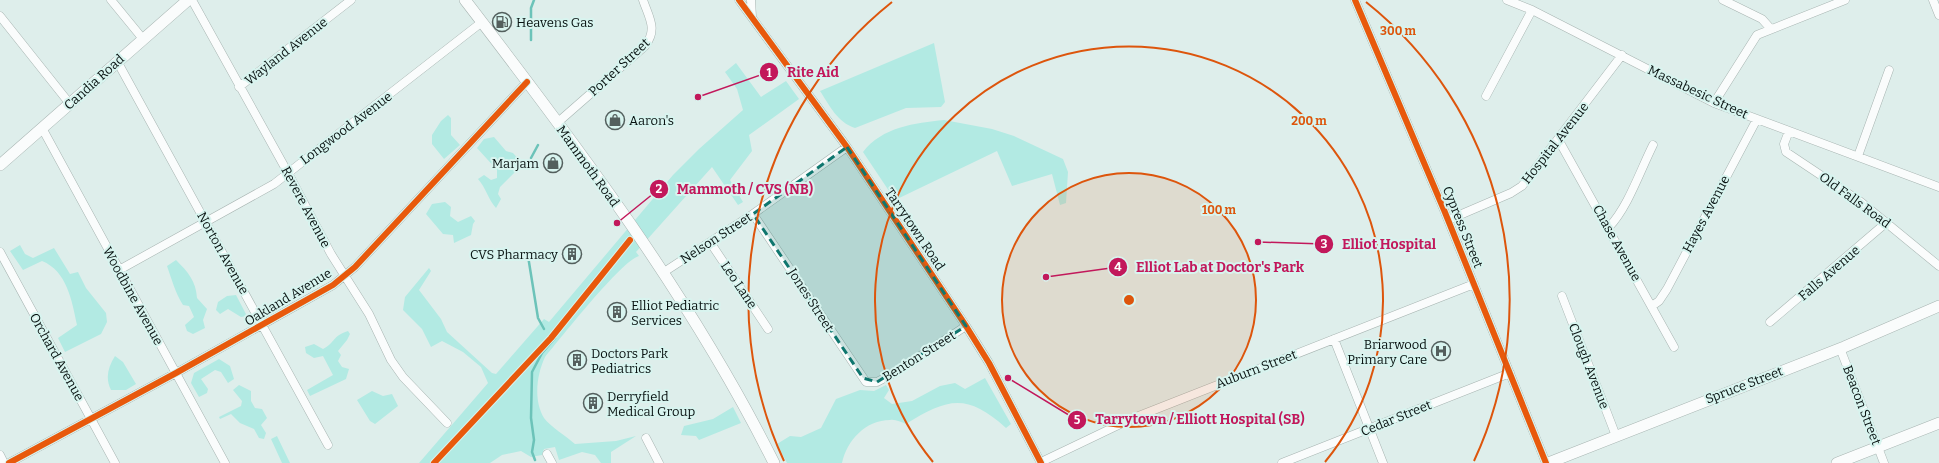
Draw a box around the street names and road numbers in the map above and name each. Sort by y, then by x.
street label: Wayland Avenue [242,14,330,88]
street label: Porter Street [586,35,653,99]
street label: Candia Road [61,51,127,113]
street label: Massabesic Street [1646,62,1751,122]
street label: Longwood Avenue [297,89,395,167]
street label: Hospital Avenue [1519,99,1591,187]
street label: Mammoth Road [554,123,623,210]
street label: Revere Avenue [278,164,334,250]
street label: Old Falls Road [1816,169,1894,231]
street label: Hayes Avenue [1679,173,1733,255]
street label: Cypress Street [1440,184,1486,270]
street label: Tarrytown Road [882,185,948,273]
street label: Chase Avenue [1590,202,1644,284]
street label: Norton Avenue [194,209,252,297]
street label: Nelson Street [677,209,755,267]
street label: Falls Avenue [1795,242,1863,304]
street label: Woodbine Avenue [100,244,166,348]
street label: Leo Lane [718,259,760,311]
street label: Oakland Avenue [242,265,334,329]
street label: Jones Street [784,265,837,335]
street label: Orchard Avenue [27,311,87,403]
street label: Clough Avenue [1566,321,1612,411]
street label: Benton Street [880,327,958,384]
street label: Auburn Street [1213,347,1299,391]
street label: Spruce Street [1703,363,1785,407]
street label: Beacon Street [1840,363,1884,447]
street label: Cedar Street [1358,397,1434,439]

